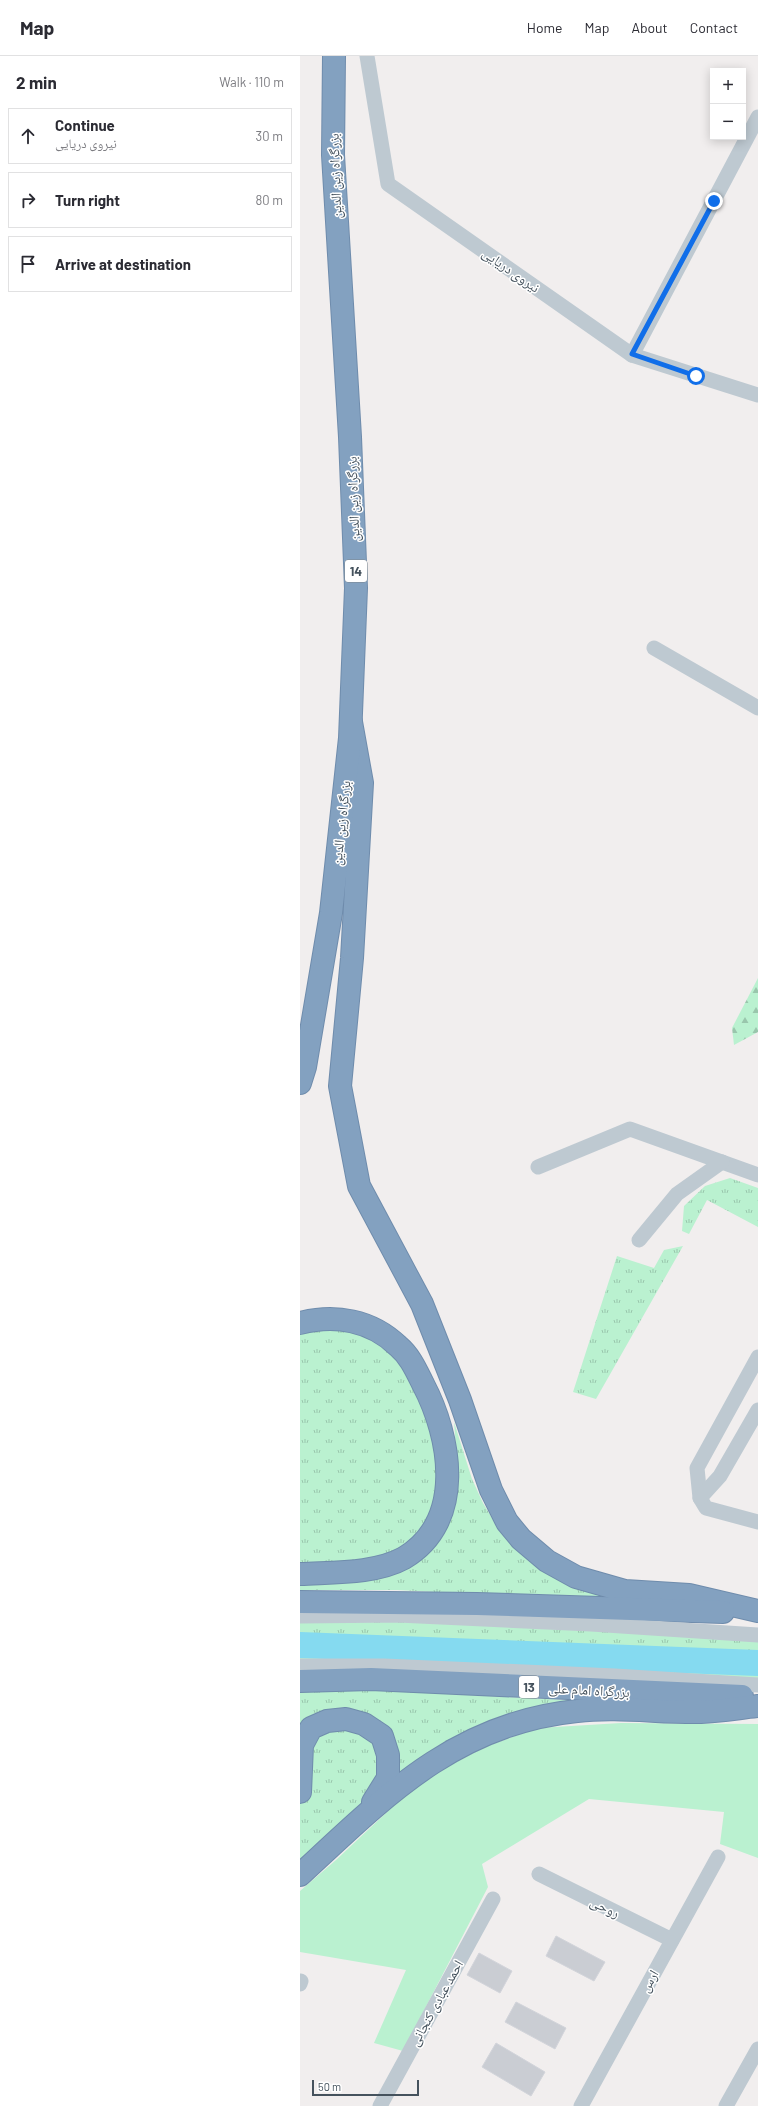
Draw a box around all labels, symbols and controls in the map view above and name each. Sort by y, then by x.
text: Map [20,16,54,39]
text: Home [527,19,563,36]
text: Map [585,19,609,36]
text: About [631,19,668,36]
text: Contact [690,19,738,36]
map controls [710,68,746,140]
button: + [710,68,746,104]
text: 2 min [16,72,57,92]
text: Walk · 110 m [219,74,284,90]
button: − [710,104,746,140]
text: Continue [55,116,115,134]
icon: ahead [17,125,39,147]
text: 30 m [256,128,283,144]
street label: بزرگراه زین الدین [325,133,345,219]
text: نیروی دریایی [55,135,117,151]
icon: right [17,189,39,211]
text: Turn right [55,191,120,209]
text: 80 m [256,192,283,208]
route end [705,192,723,210]
street label: نیروی دریایی [479,244,544,297]
icon: arrive [17,253,39,275]
text: Arrive at destination [55,255,191,273]
route start [687,367,705,385]
street label: بزرگراه زین الدین [343,456,363,542]
road number: 14 [345,560,367,582]
street label: بزرگراه زین الدین [328,779,354,866]
road number: 13 [519,1676,539,1698]
street label: بزرگراه امام علی [548,1679,630,1702]
street label: روحی [587,1892,623,1922]
street label: احمد عبادی کنجانی [405,1957,467,2049]
street label: ارس [636,1967,662,1995]
scale bar [312,2078,419,2097]
text: 50 m [318,2080,341,2093]

